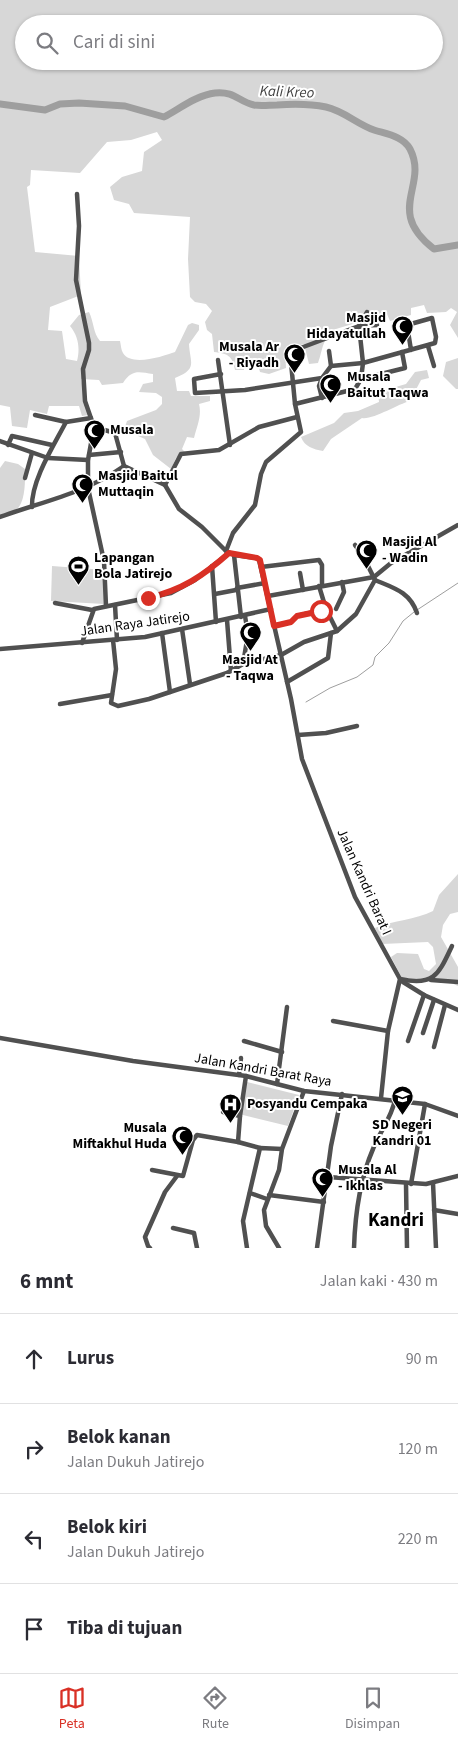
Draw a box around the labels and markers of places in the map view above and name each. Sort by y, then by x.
place label: Masjid Hidayatullah [306,308,386,344]
mosque icon: Masjid Hidayatullah [390,314,414,345]
place label: Musala Ar - Riyadh [219,337,279,373]
mosque icon: Musala Ar - Riyadh [283,343,307,374]
place label: Musala Baitut Taqwa [347,367,429,403]
mosque icon: Musala Baitut Taqwa [319,373,343,404]
mosque icon: Musala [82,418,106,449]
place label: Musala [110,420,154,440]
place label: Masjid Baitul Muttaqin [98,466,178,502]
mosque icon: Masjid Baitul Muttaqin [70,472,94,503]
place label: Masjid Al - Wadin [382,532,437,568]
mosque icon: Masjid Al - Wadin [354,538,378,569]
place label: Lapangan Bola Jatirejo [94,548,172,584]
sports icon: Lapangan Bola Jatirejo [66,554,90,585]
mosque icon: Masjid At - Taqwa [238,620,262,651]
place label: Masjid At - Taqwa [222,650,279,686]
school or university icon: SD Negeri Kandri 01 [390,1085,414,1116]
hospital icon: Posyandu Cempaka [219,1092,243,1123]
place label: Posyandu Cempaka [247,1094,368,1114]
place label: SD Negeri Kandri 01 [372,1115,432,1151]
place label: Musala Miftakhul Huda [73,1118,167,1154]
mosque icon: Musala Miftakhul Huda [171,1124,195,1155]
place label: Musala Al - Ikhlas [338,1160,396,1196]
mosque icon: Musala Al - Ikhlas [310,1166,334,1197]

